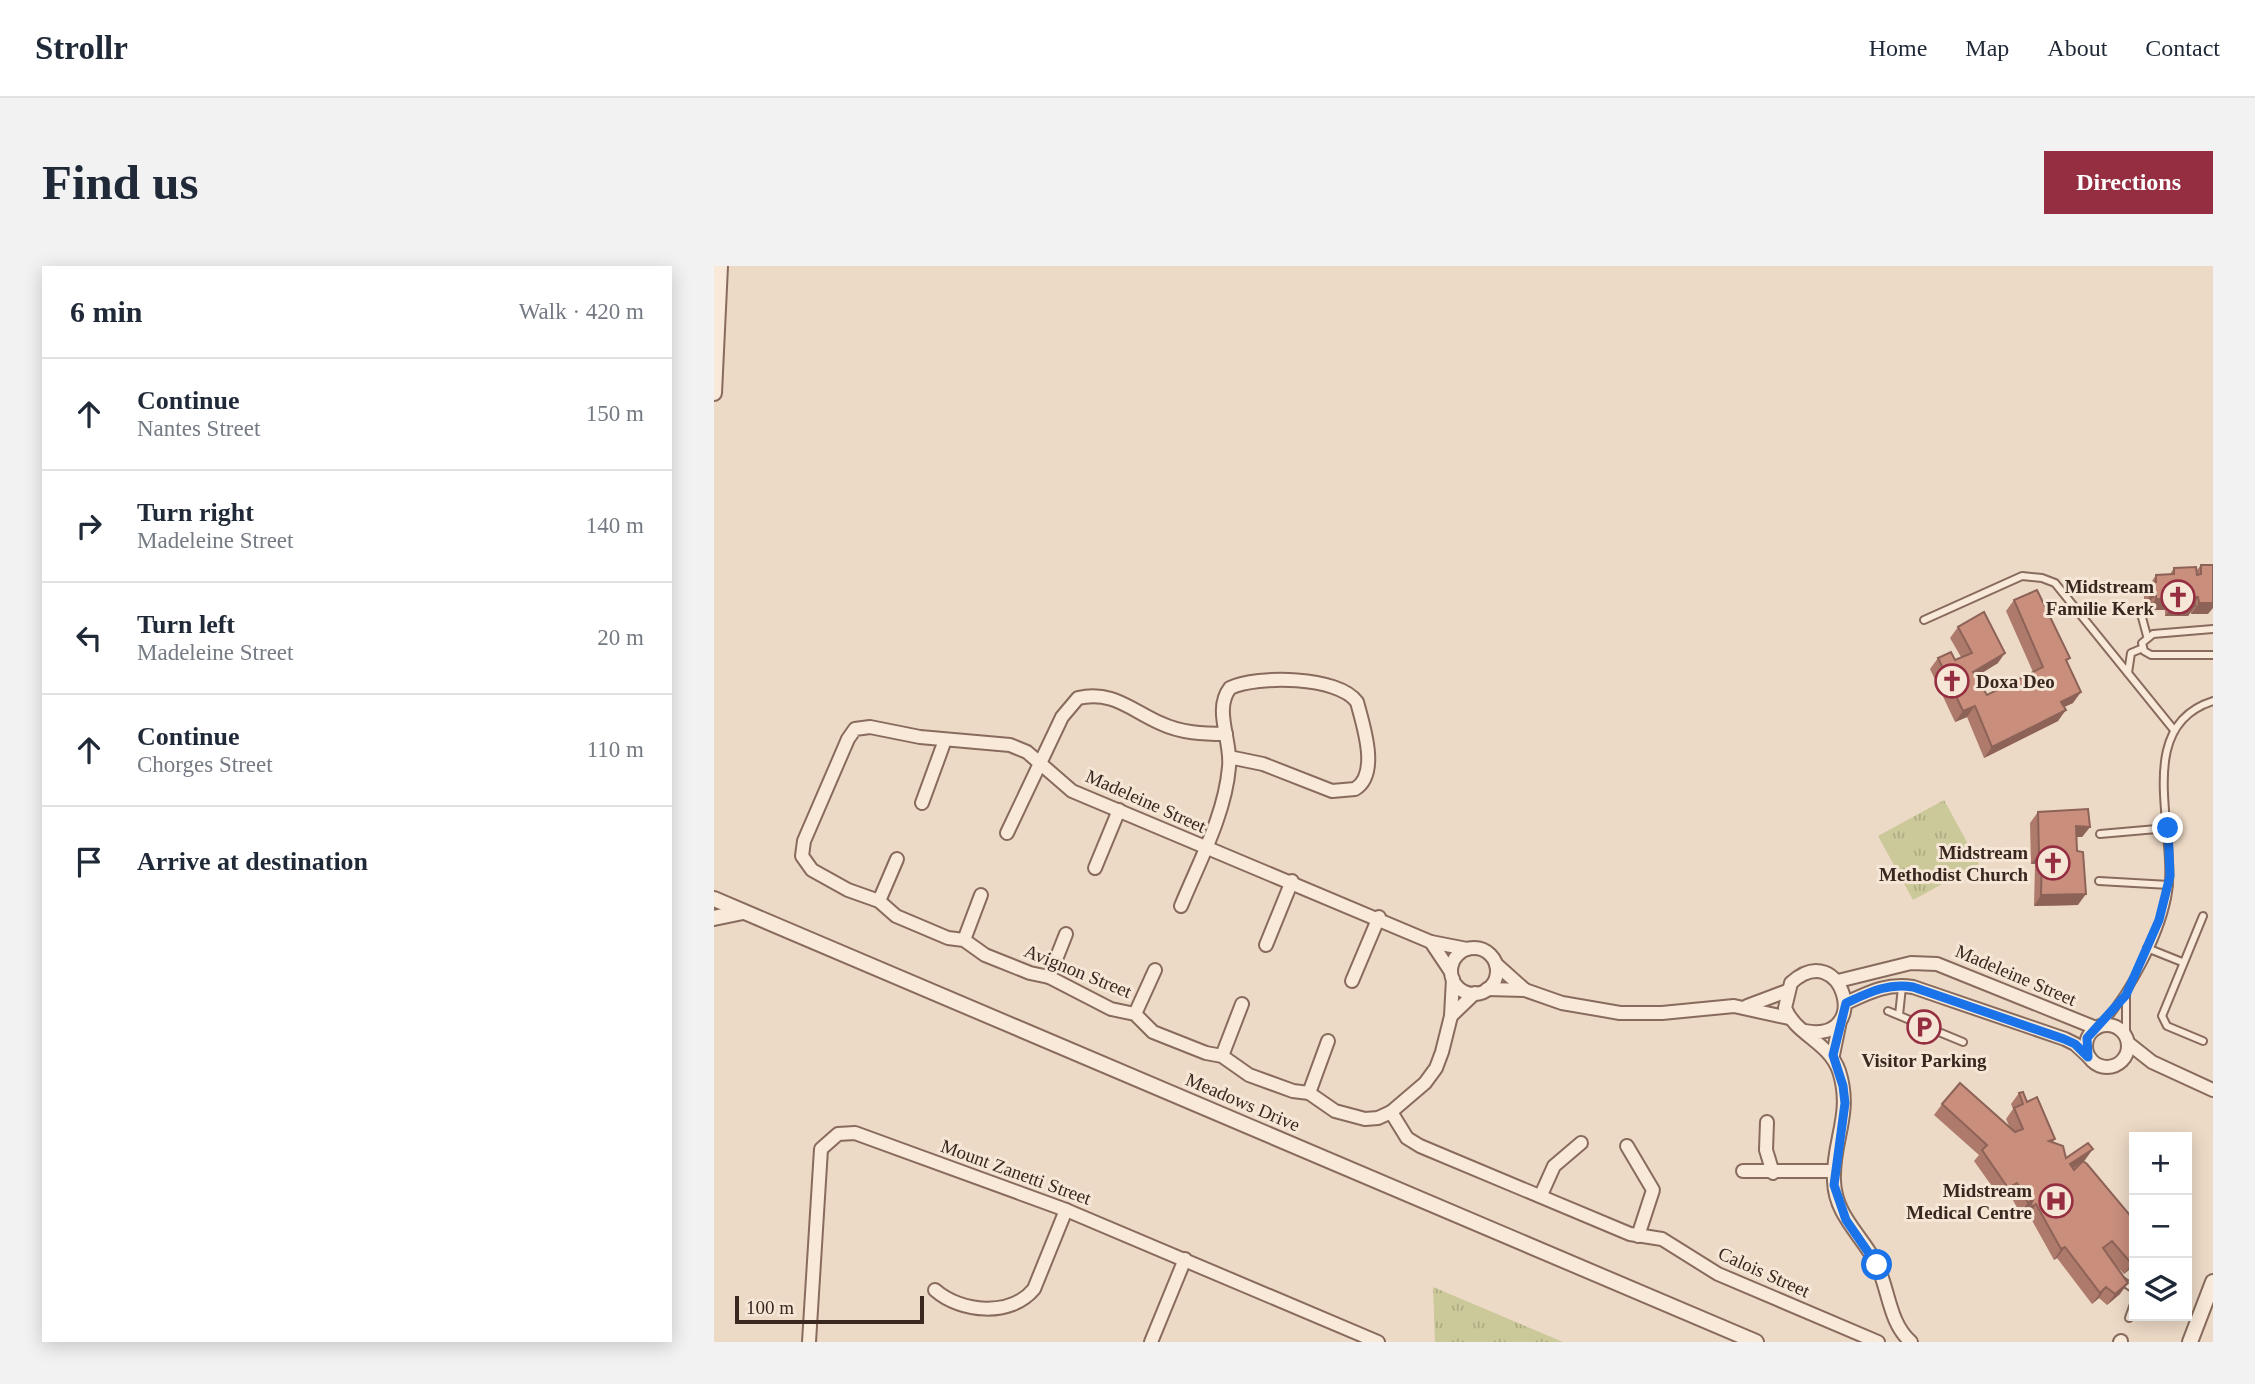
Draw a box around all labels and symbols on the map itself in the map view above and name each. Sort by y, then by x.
place label: Midstream Familie Kerk [2046,576,2154,619]
church icon: Midstream Familie Kerk [2159,578,2197,616]
church icon: Doxa Deo [1933,662,1971,700]
place label: Doxa Deo [1976,671,2055,692]
street label: Madeleine Street [1083,765,1210,837]
route end [2152,812,2183,843]
place label: Midstream Methodist Church [1879,842,2028,885]
church icon: Midstream Methodist Church [2034,844,2072,882]
street label: Avignon Street [1021,940,1136,1002]
street label: Madeleine Street [1952,940,2080,1010]
parking icon: Visitor Parking [1905,1008,1943,1046]
place label: Visitor Parking [1861,1050,1987,1071]
street label: Meadows Drive [1183,1069,1303,1135]
street label: Mount Zanetti Street [938,1135,1095,1209]
place label: Midstream Medical Centre [1906,1180,2032,1223]
hospital icon: Midstream Medical Centre [2037,1182,2075,1220]
street label: Calois Street [1715,1243,1814,1302]
route start [1861,1249,1892,1280]
scale bar [735,1293,924,1325]

